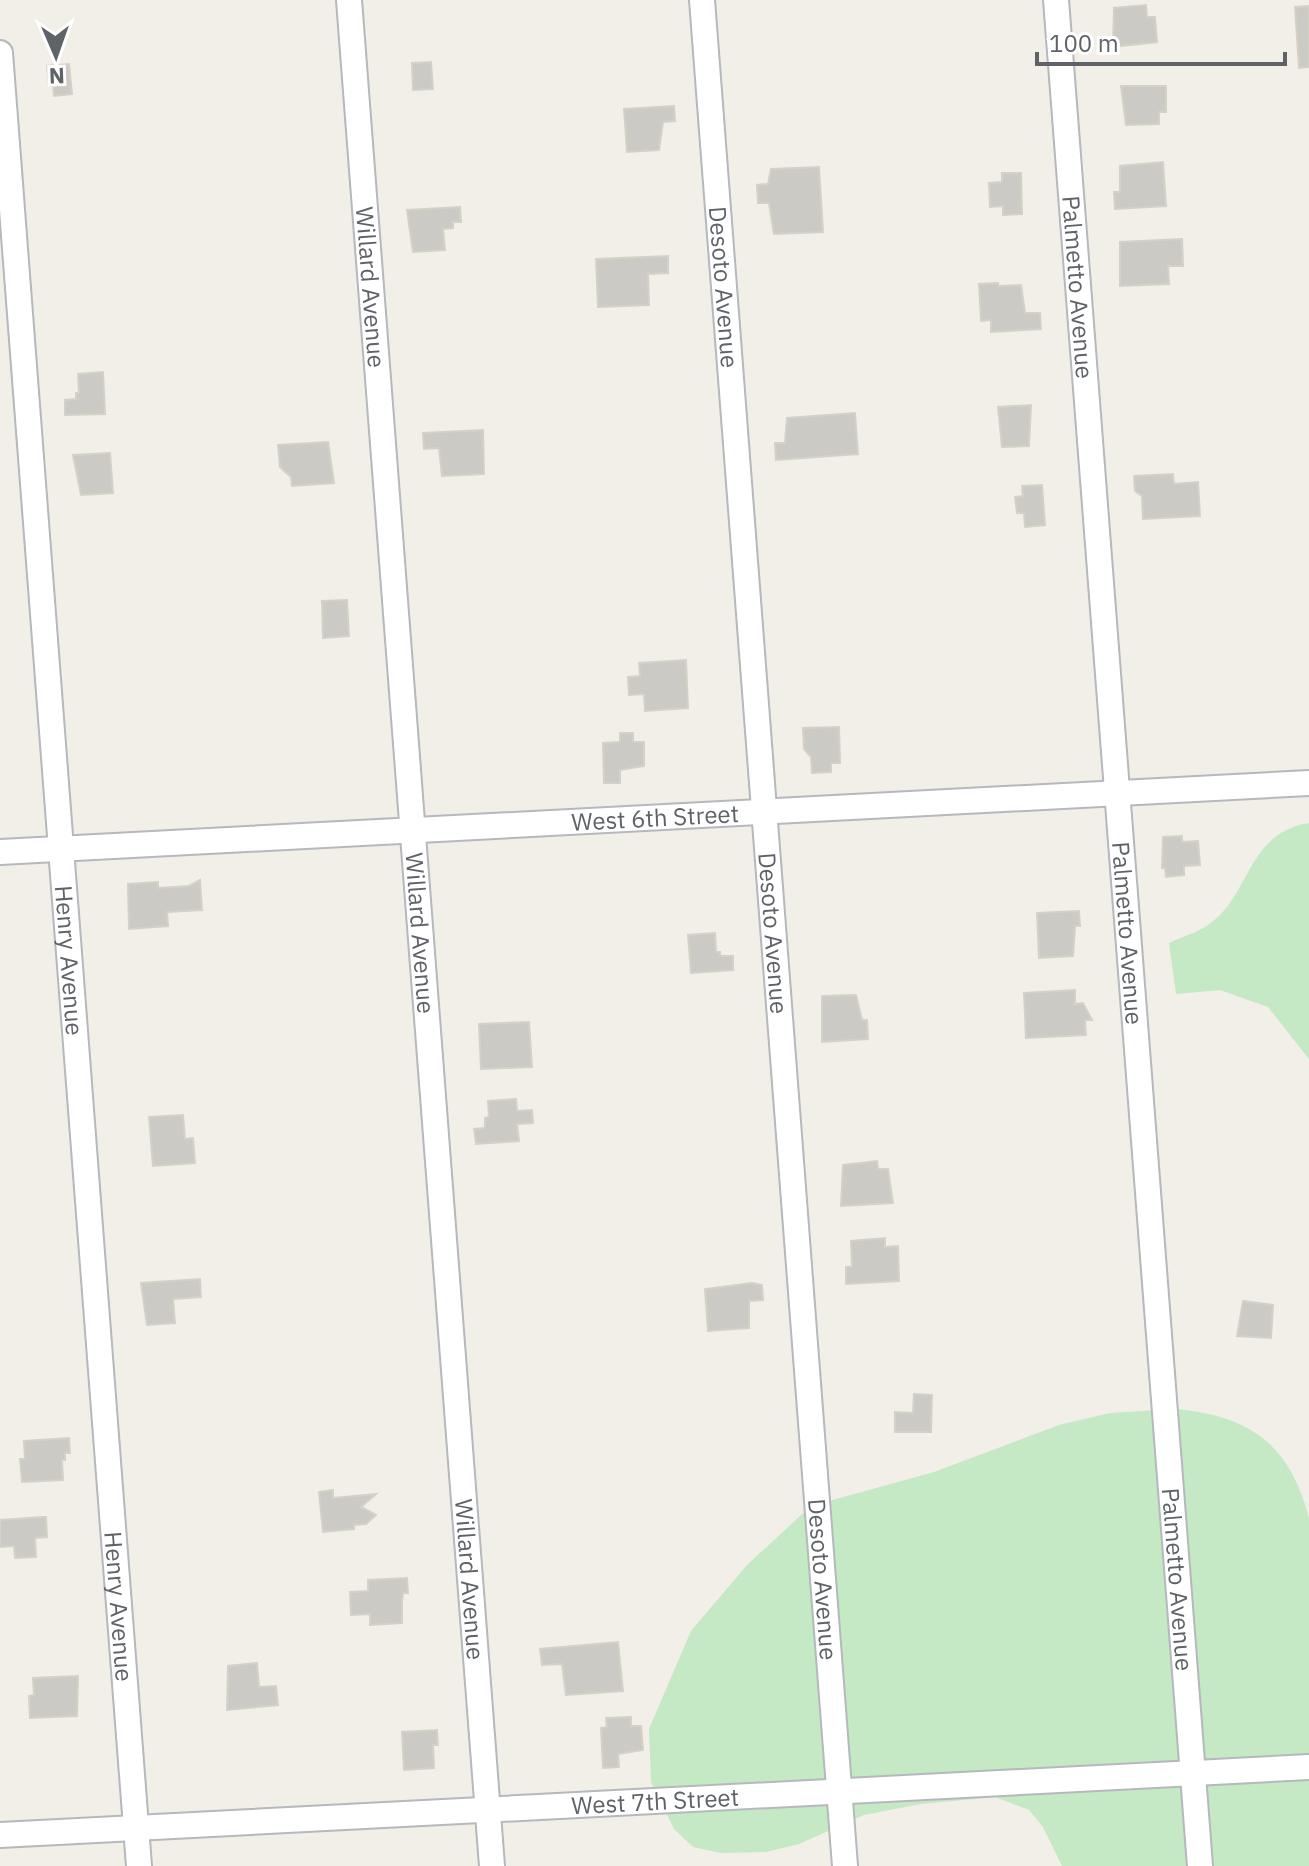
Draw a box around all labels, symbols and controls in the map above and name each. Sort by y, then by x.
north arrow [16,16,96,96]
scale bar [1037,16,1285,66]
text: 100 m [1049,27,1119,59]
text: N [48,62,65,91]
street label: Palmetto Avenue [1055,194,1101,380]
street label: Willard Avenue [349,205,393,369]
street label: Desoto Avenue [702,205,746,369]
street label: West 6th Street [570,797,740,838]
street label: Palmetto Avenue [1105,840,1151,1026]
street label: Willard Avenue [398,851,443,1015]
street label: Desoto Avenue [751,851,796,1015]
street label: Henry Avenue [48,884,91,1037]
street label: Palmetto Avenue [1155,1487,1201,1672]
street label: Desoto Avenue [801,1497,845,1661]
street label: Willard Avenue [448,1498,492,1661]
street label: Henry Avenue [97,1530,141,1683]
street label: West 7th Street [570,1781,740,1821]

